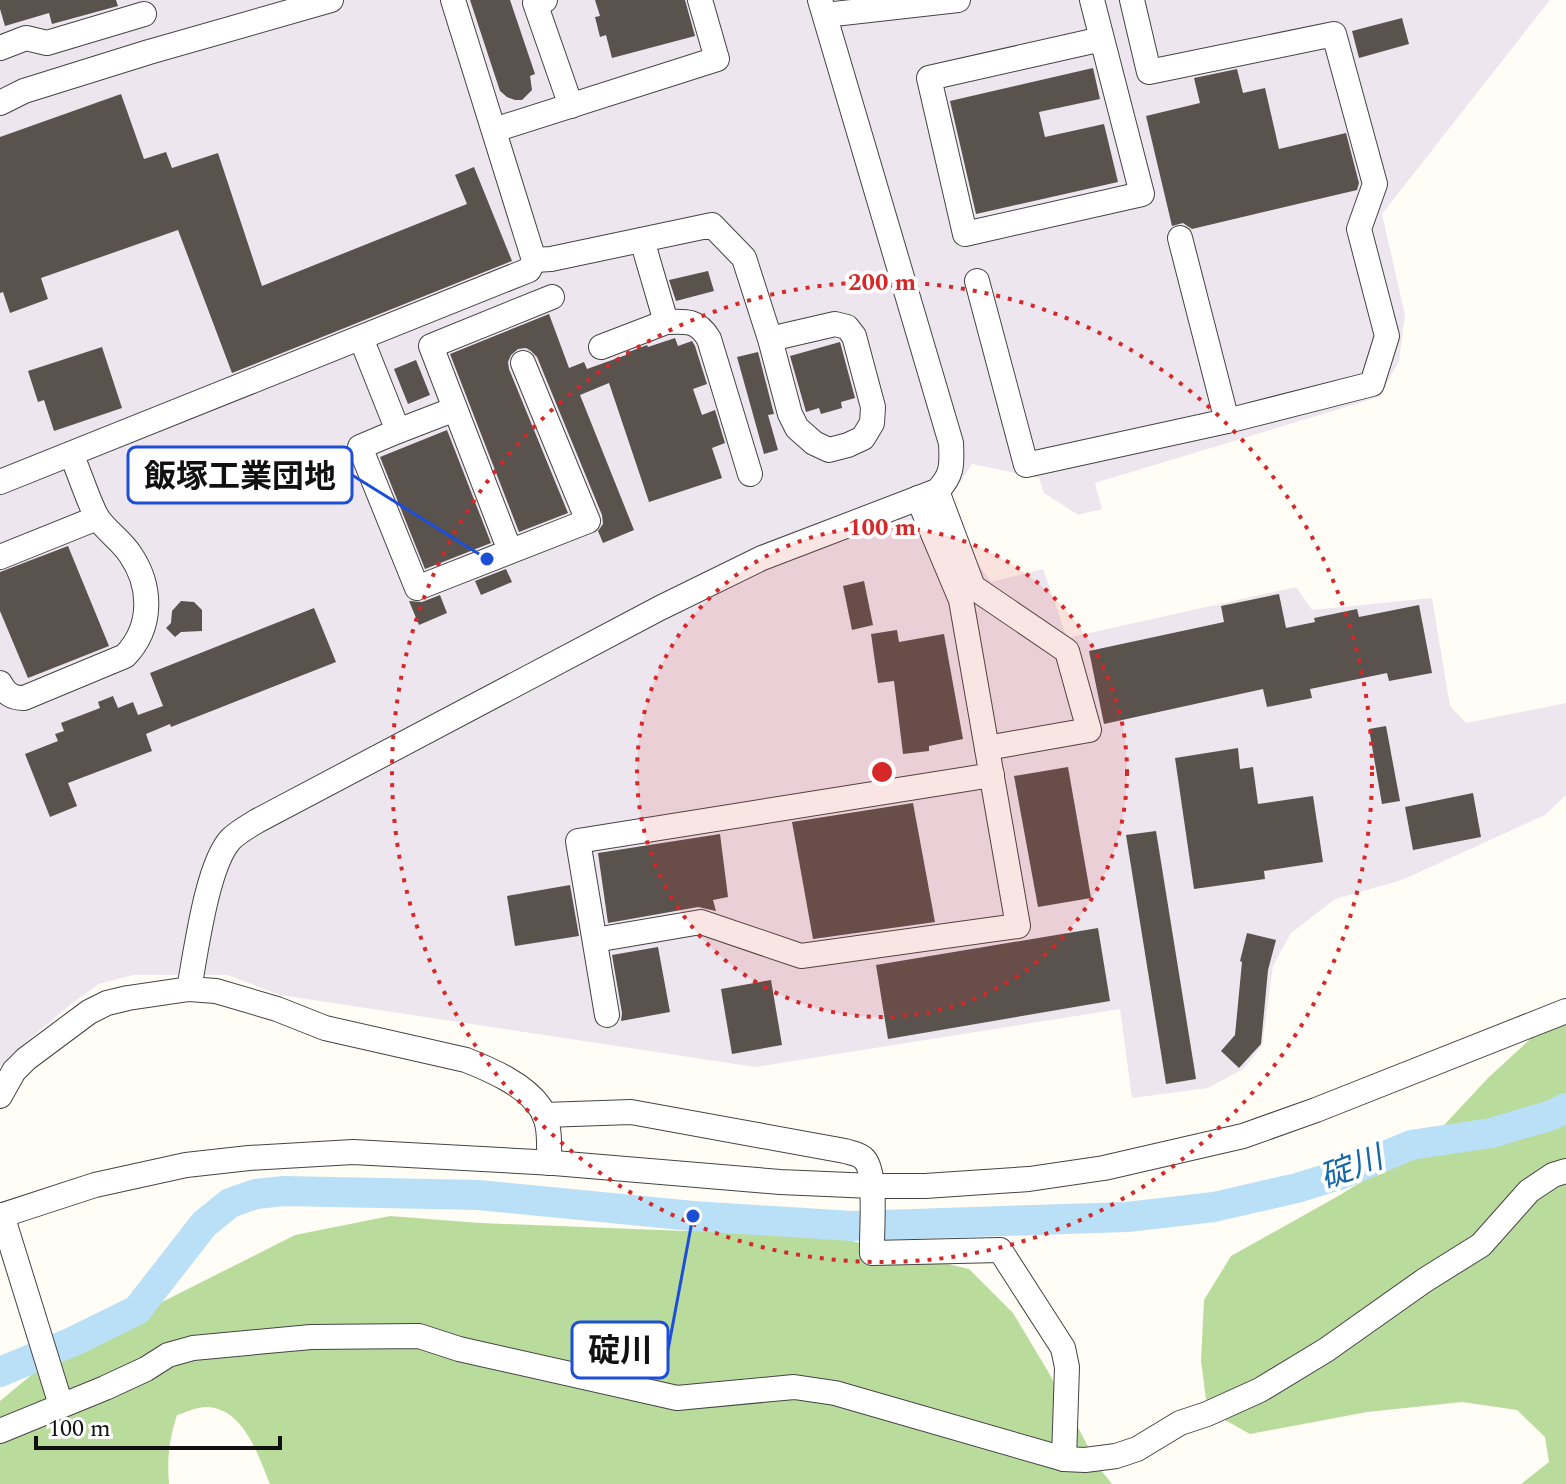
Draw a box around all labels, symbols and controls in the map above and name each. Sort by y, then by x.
text: 200 m [848,265,916,301]
callout: 飯塚工業団地 [128,447,352,503]
text: 飯塚工業団地 [144,453,336,502]
text: 100 m [848,510,916,546]
centre of rings [868,758,896,786]
water label: 碇川 [1313,1133,1393,1203]
callout: 碇川 [572,1322,668,1378]
text: 碇川 [588,1327,652,1376]
scale bar [36,1400,280,1450]
text: 100 m [48,1411,111,1447]

